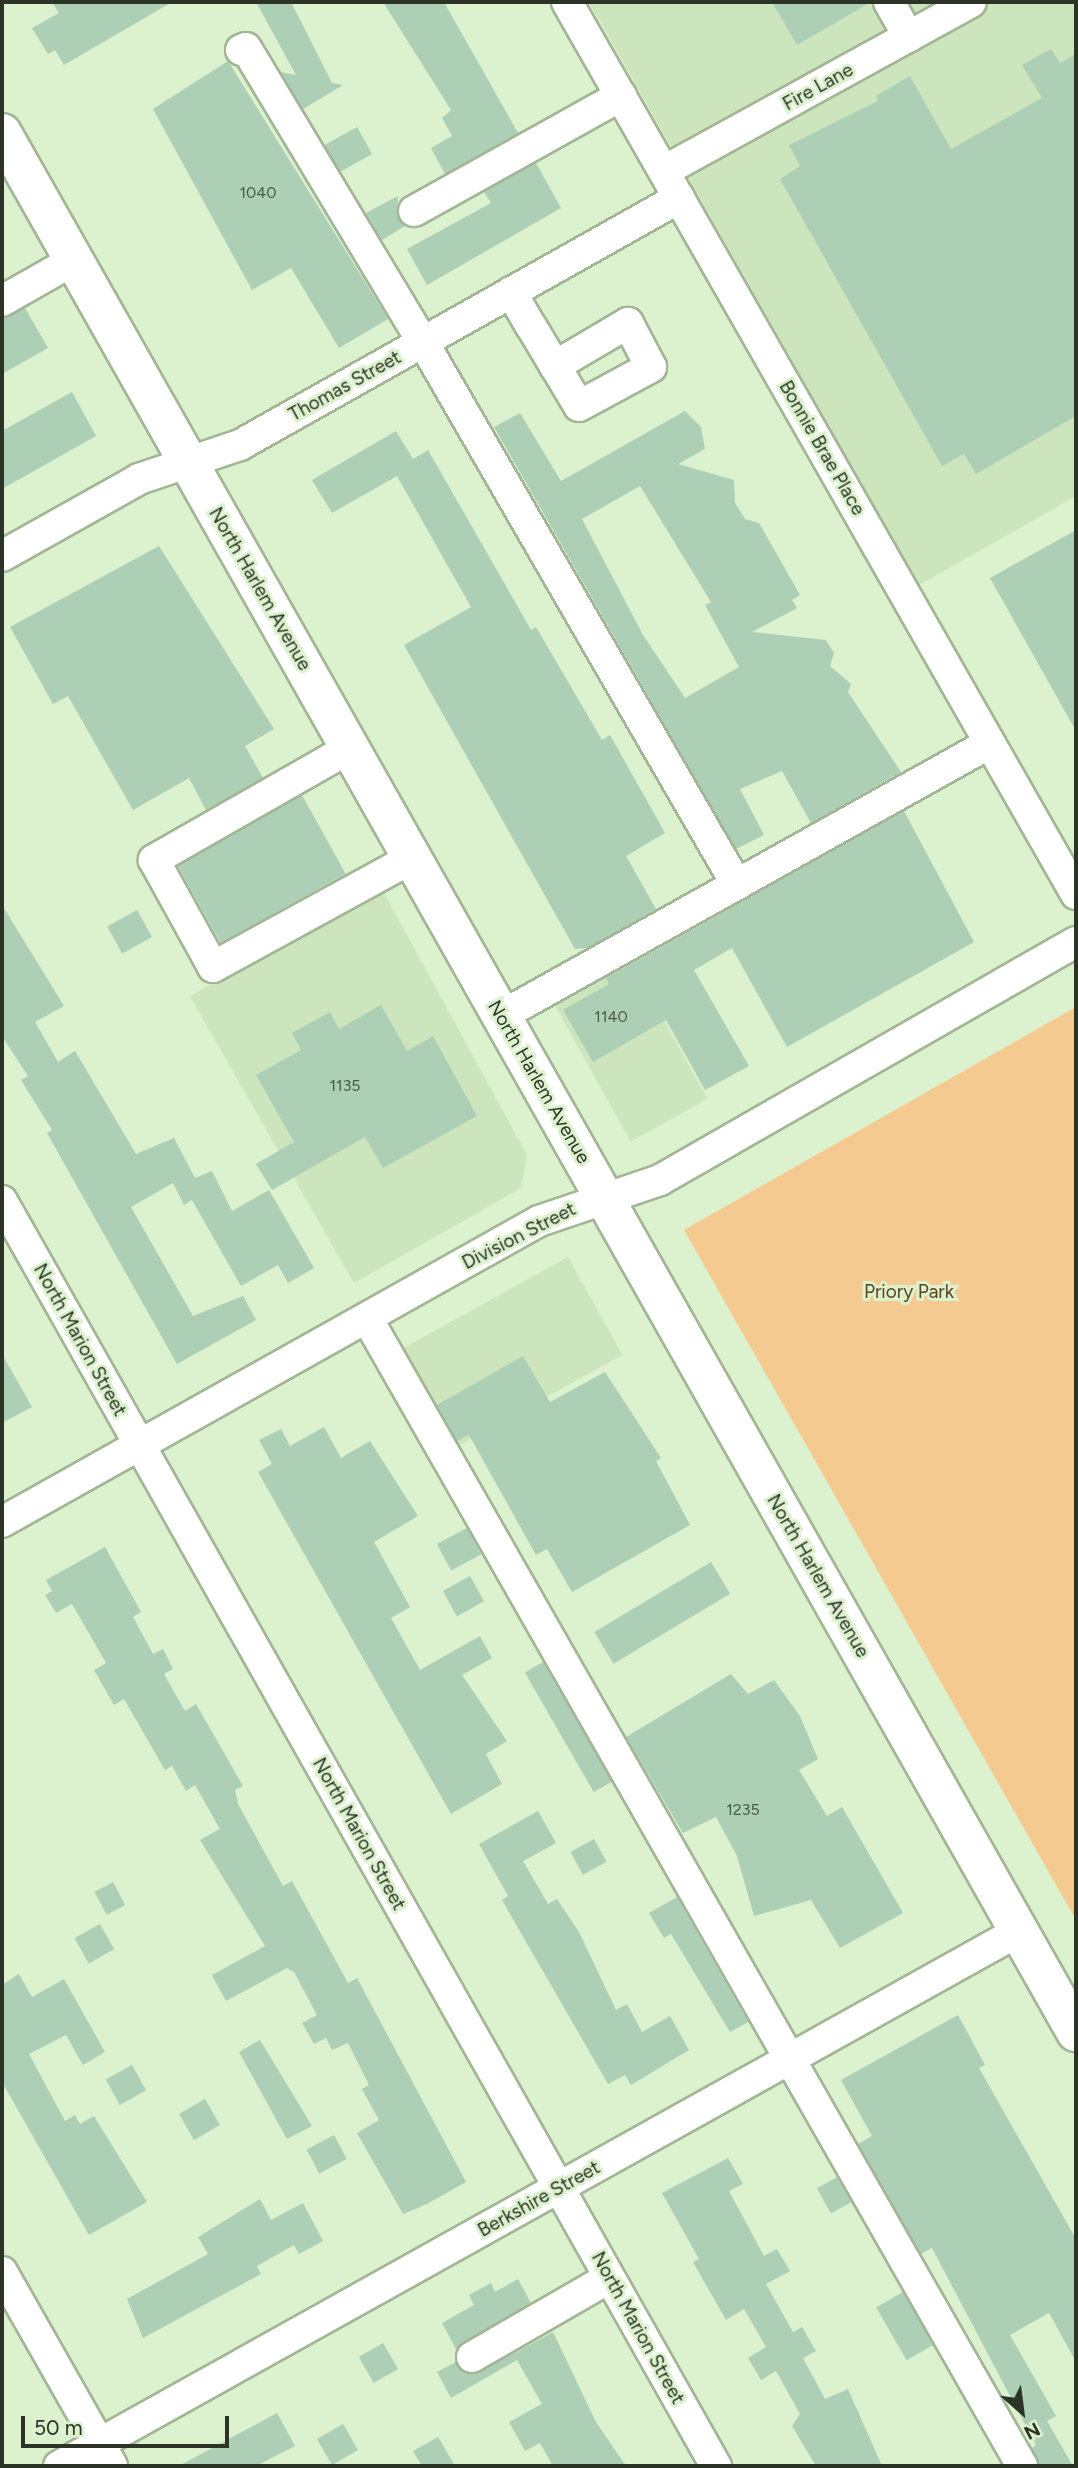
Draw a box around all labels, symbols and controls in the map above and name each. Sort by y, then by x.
street label: Fire Lane [779,58,857,116]
house number: 1040 [239,183,277,203]
street label: Thomas Street [285,346,405,426]
street label: Bonnie Brae Place [774,377,870,519]
street label: North Harlem Avenue [204,503,316,675]
street label: North Harlem Avenue [483,996,595,1168]
house number: 1140 [594,1007,628,1027]
house number: 1135 [329,1076,361,1096]
street label: Division Street [458,1198,580,1274]
street label: North Marion Street [29,1260,131,1420]
park label: Priory Park [864,1281,954,1303]
street label: North Harlem Avenue [762,1490,874,1662]
street label: North Marion Street [308,1754,410,1914]
house number: 1235 [726,1800,760,1820]
street label: Berkshire Street [474,2156,604,2242]
street label: North Marion Street [587,2248,689,2408]
north arrow [987,2377,1057,2447]
scale bar [24,2402,233,2446]
text: 50 m [34,2415,83,2440]
text: N [1020,2417,1044,2445]

